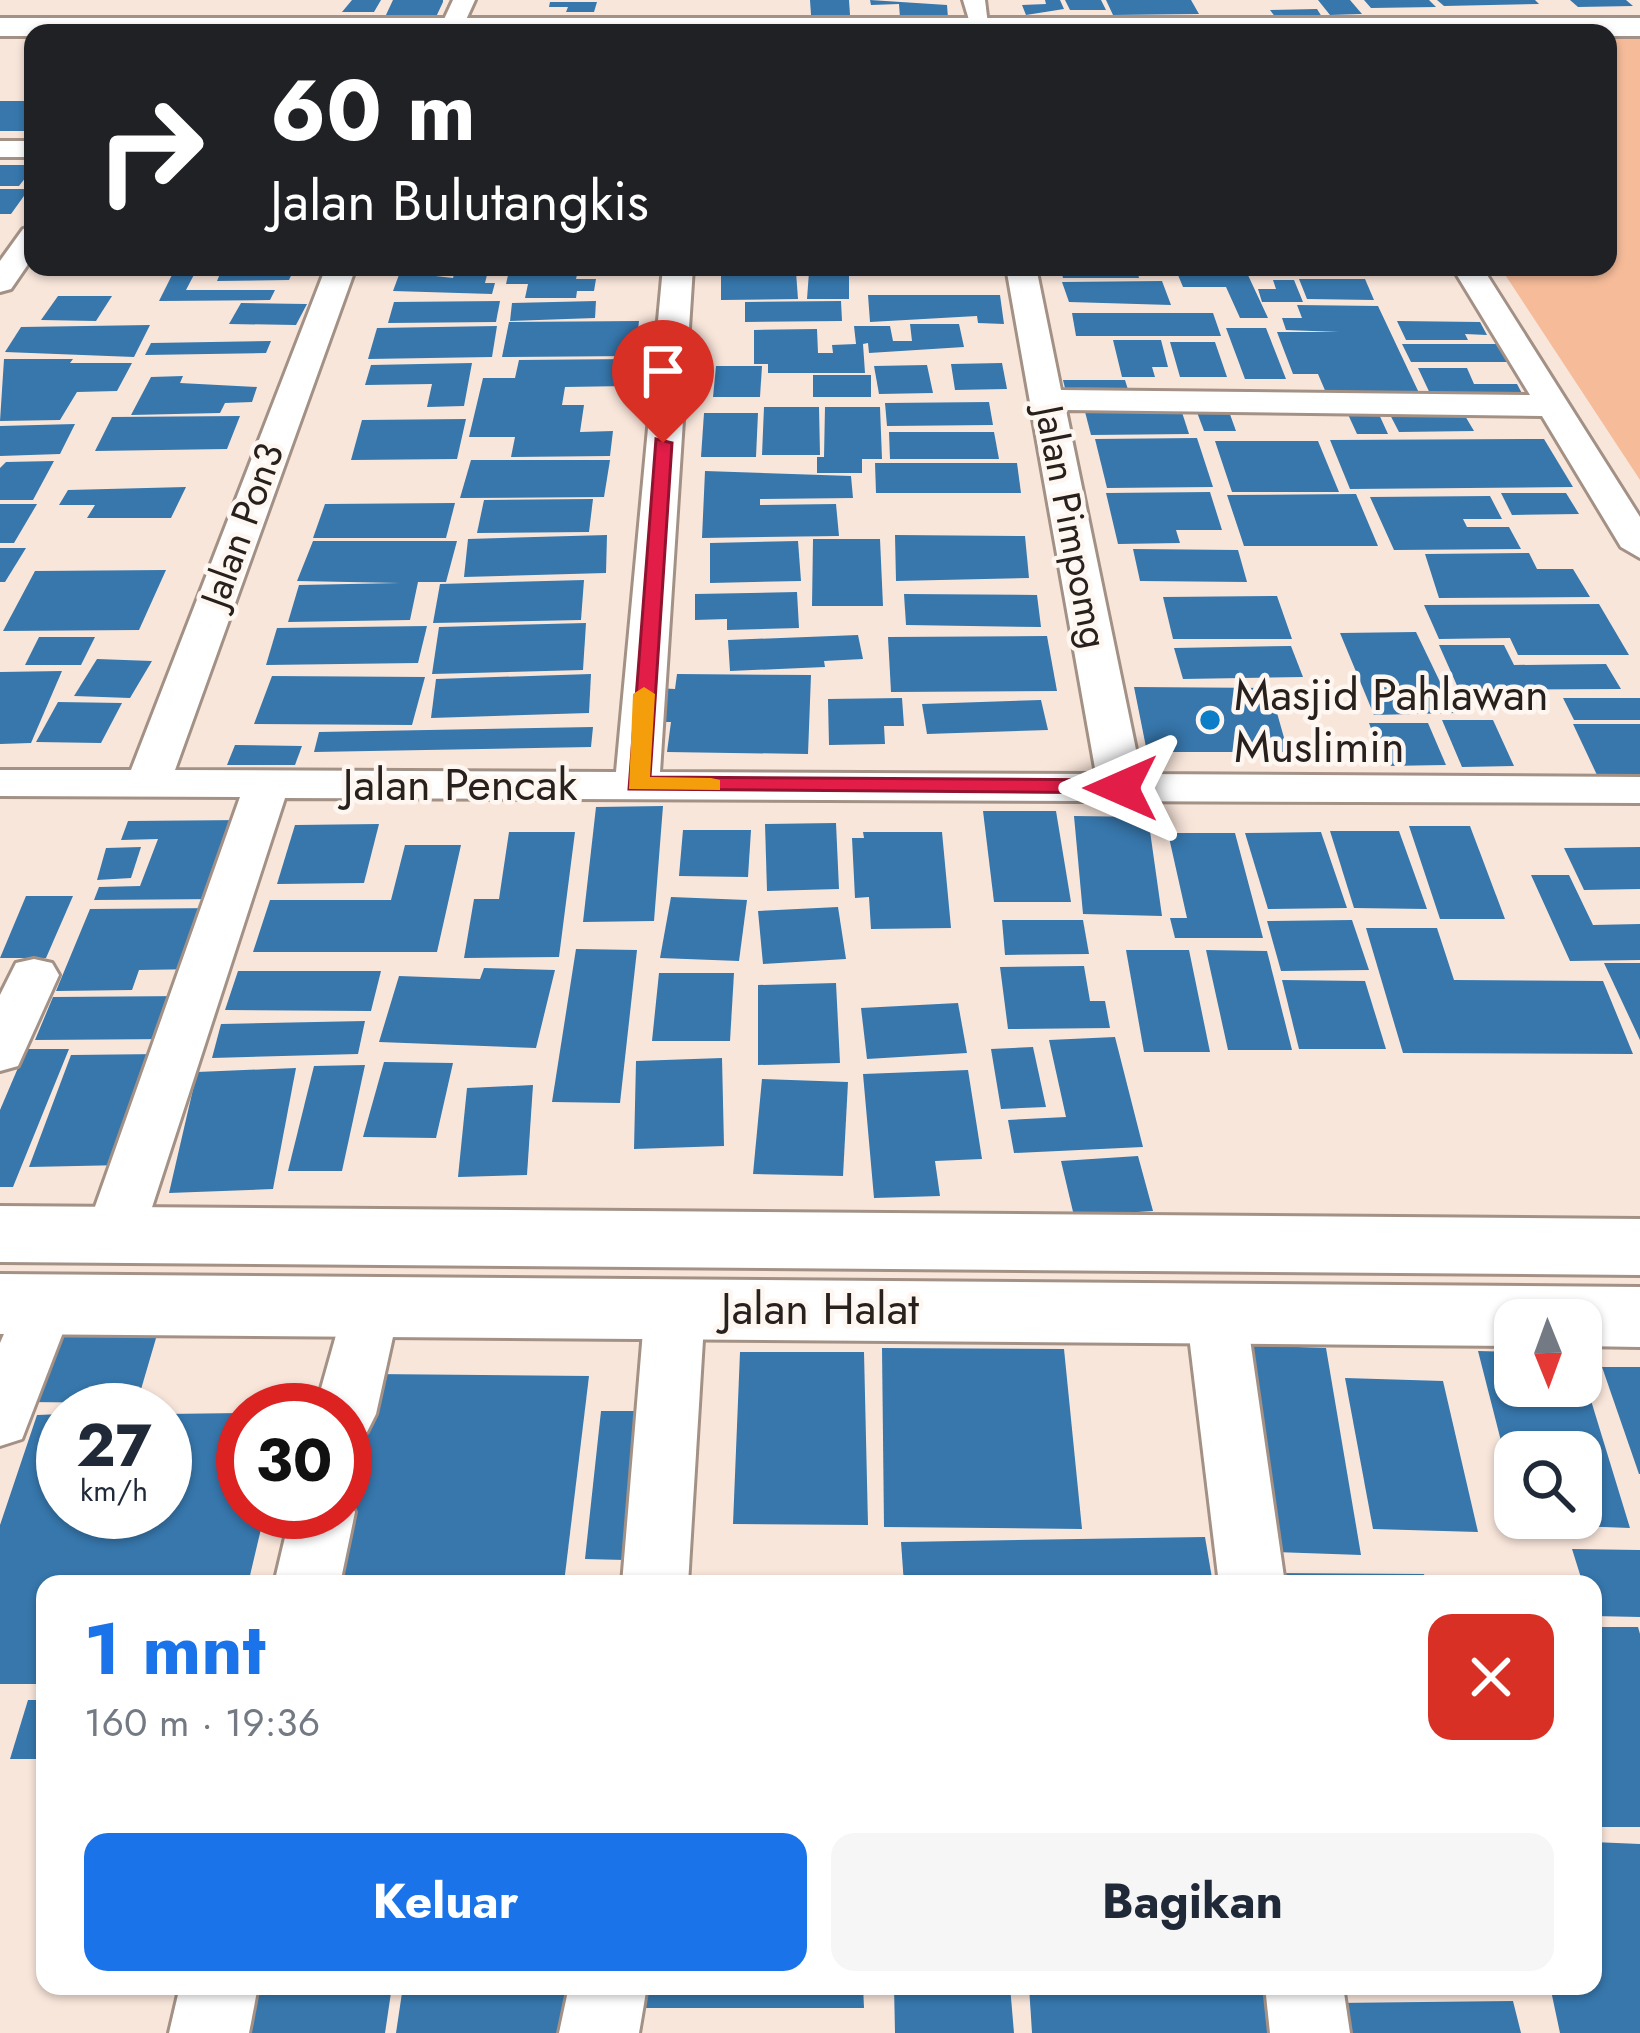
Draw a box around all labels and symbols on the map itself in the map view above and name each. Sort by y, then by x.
pin [612,320,714,443]
street label: Jalan Pimpomg [1020,396,1123,653]
street label: Jalan Pon3 [184,435,298,620]
place label: Masjid Pahlawan Muslimin [1234,662,1549,779]
marker: Masjid Pahlawan Muslimin [1197,707,1223,733]
position arrow [1058,725,1184,851]
street label: Jalan Pencak [338,752,578,817]
street label: Jalan Halat [716,1276,919,1341]
north arrow [1494,1299,1602,1407]
speed limit sign: 30 [216,1383,372,1539]

